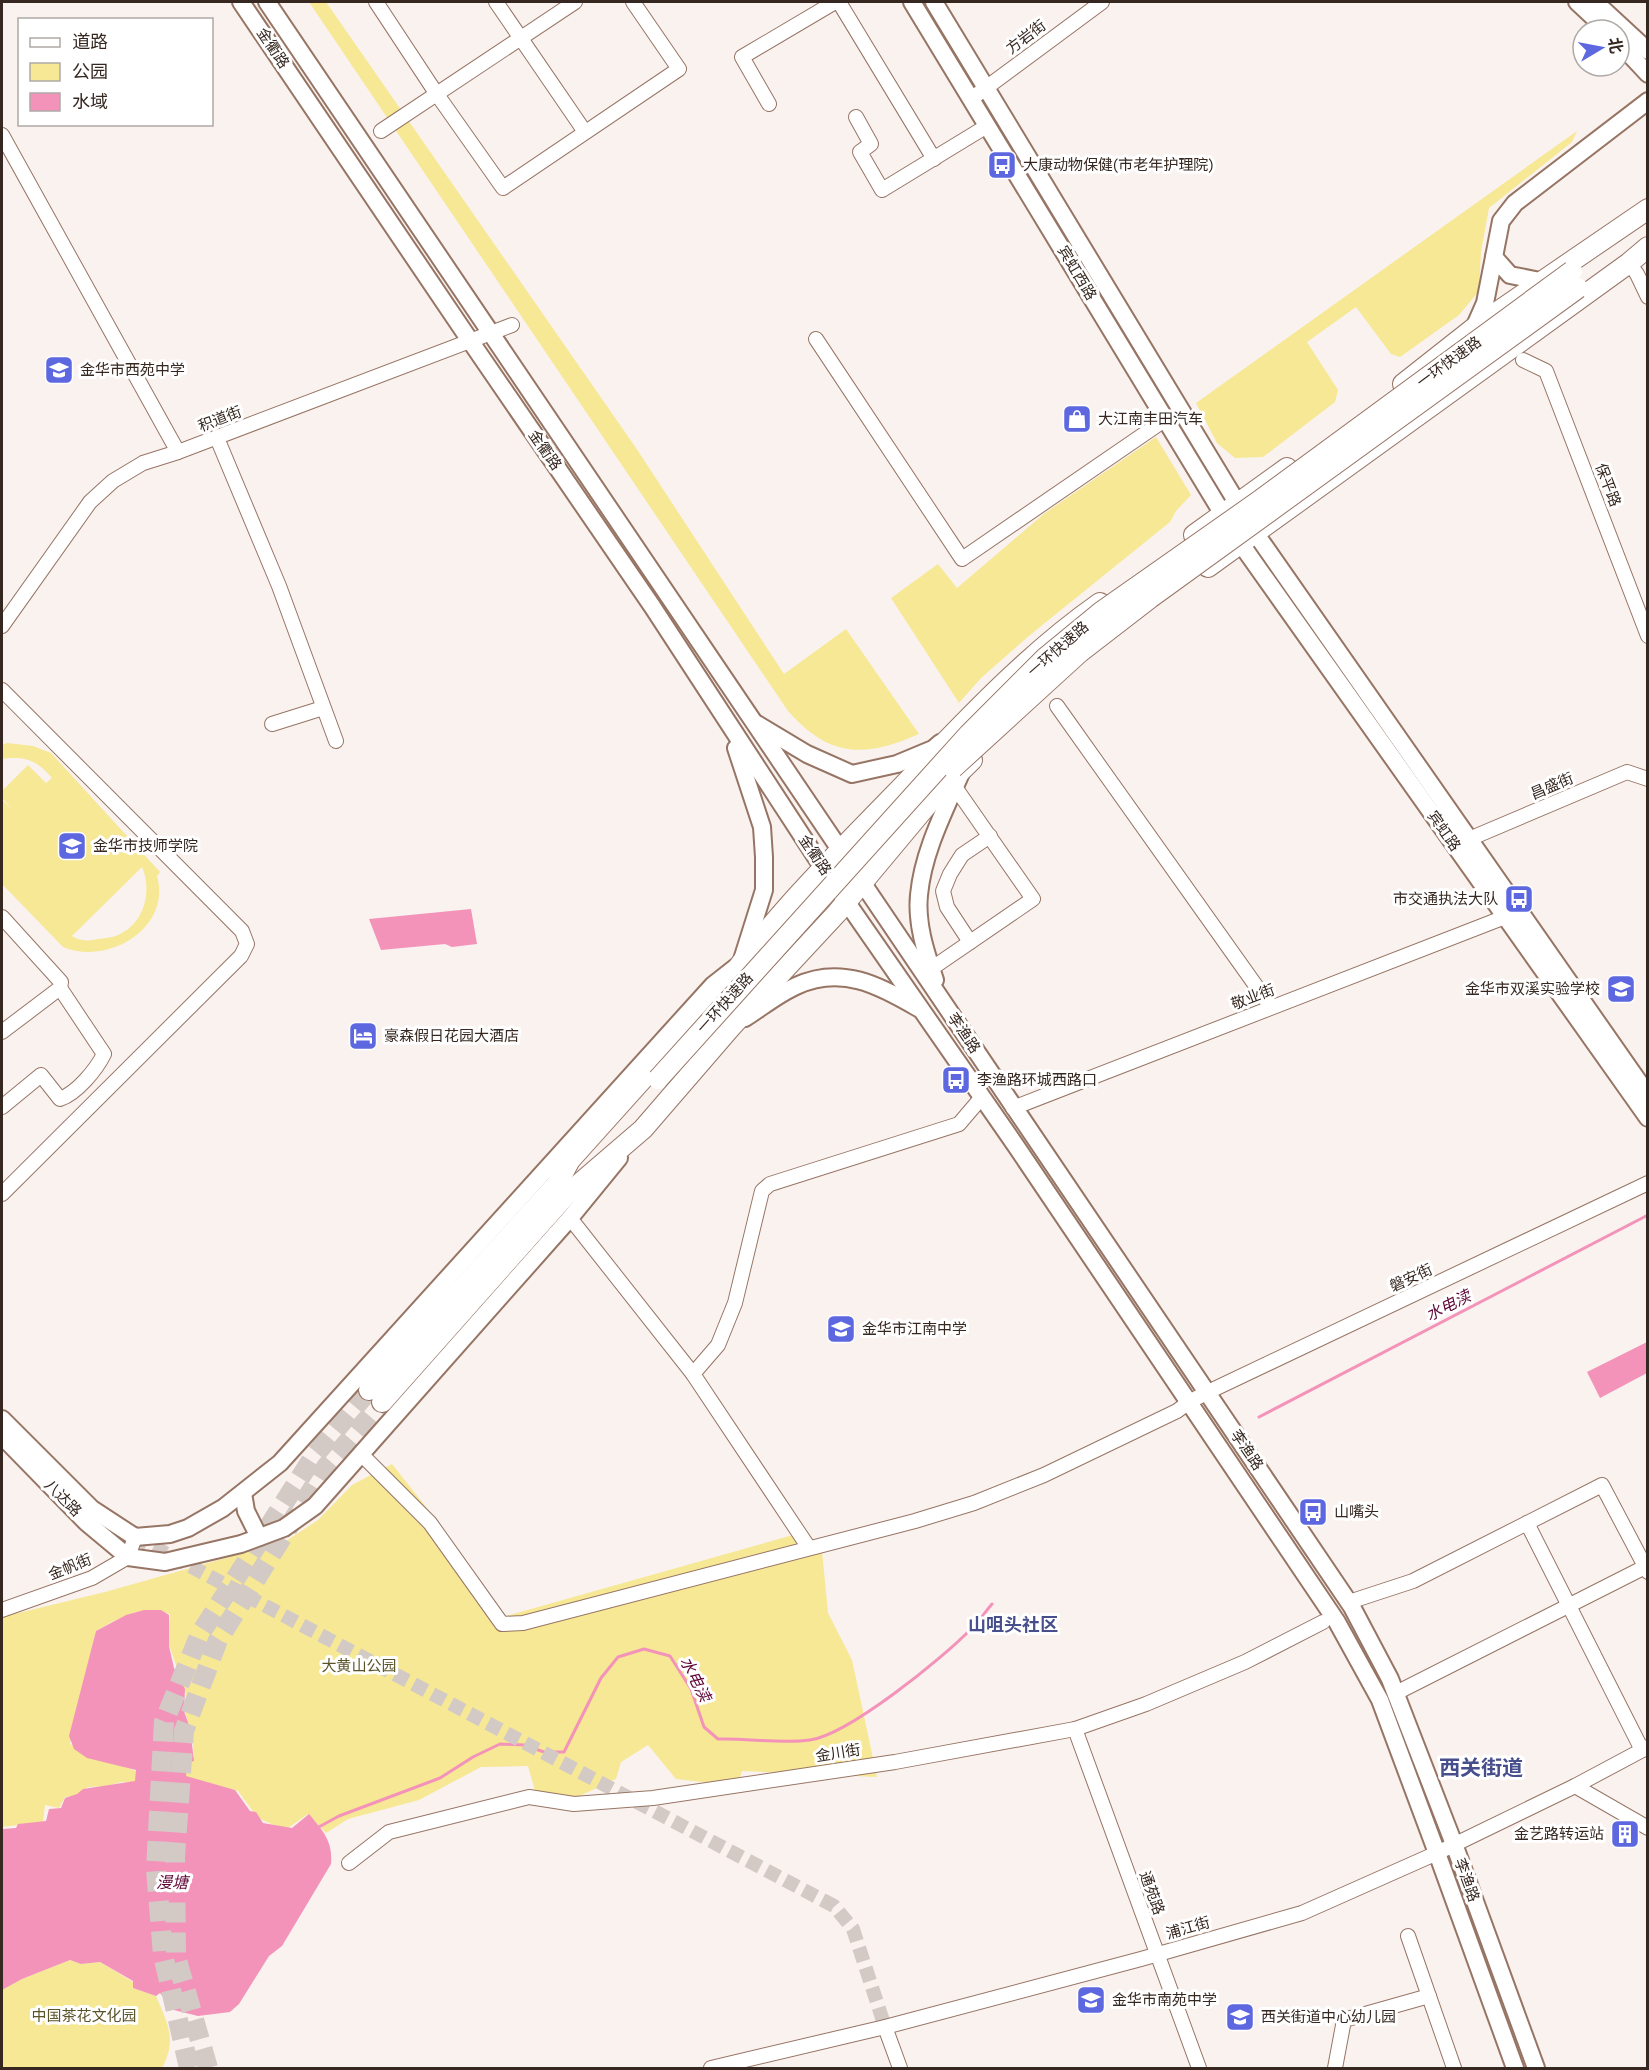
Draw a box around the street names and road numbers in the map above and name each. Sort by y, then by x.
street label: 方岩街 [1003,16,1049,58]
street label: 金衢路 [253,24,293,72]
street label: 宾虹西路 [1054,243,1100,303]
street label: 一环快速路 [1413,333,1485,391]
street label: 积道街 [196,403,244,435]
street label: 金衢路 [525,426,565,474]
street label: 保平路 [1592,461,1624,509]
street label: 一环快速路 [1024,618,1092,680]
street label: 昌盛街 [1528,769,1576,803]
street label: 宾虹路 [1424,807,1464,855]
street label: 金衢路 [795,831,835,879]
street label: 一环快速路 [693,969,757,1037]
street label: 敬业街 [1229,981,1277,1013]
street label: 李渔路 [944,1009,984,1057]
street label: 磐安街 [1387,1260,1435,1296]
street label: 李渔路 [1227,1426,1267,1474]
street label: 八达路 [41,1476,85,1520]
street label: 金帆街 [46,1550,94,1584]
street label: 金川街 [814,1741,862,1765]
street label: 李渔路 [1451,1856,1483,1904]
street label: 通苑路 [1136,1869,1168,1917]
street label: 浦江街 [1164,1913,1212,1943]

